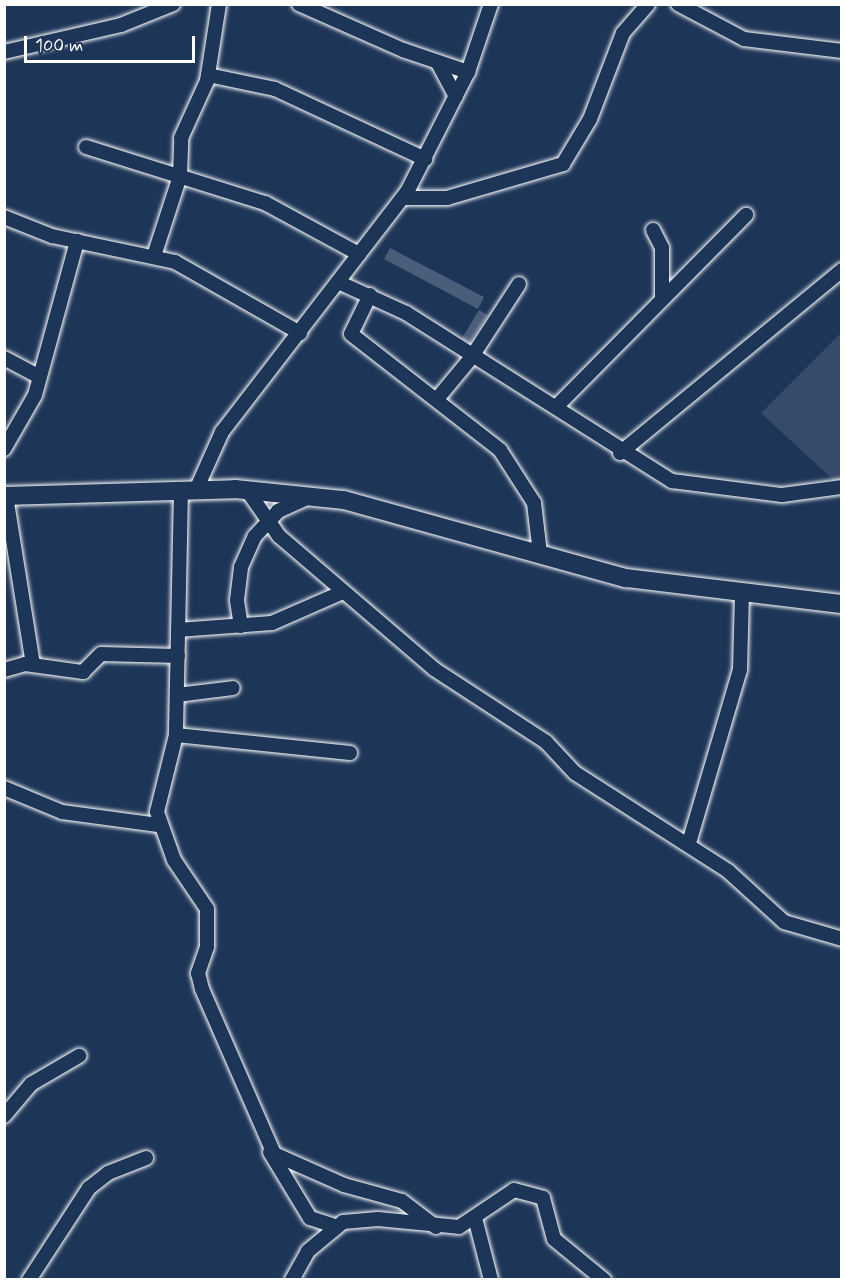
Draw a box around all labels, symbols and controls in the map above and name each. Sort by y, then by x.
scale bar [27,24,198,62]
text: 100 m [35,34,83,58]

